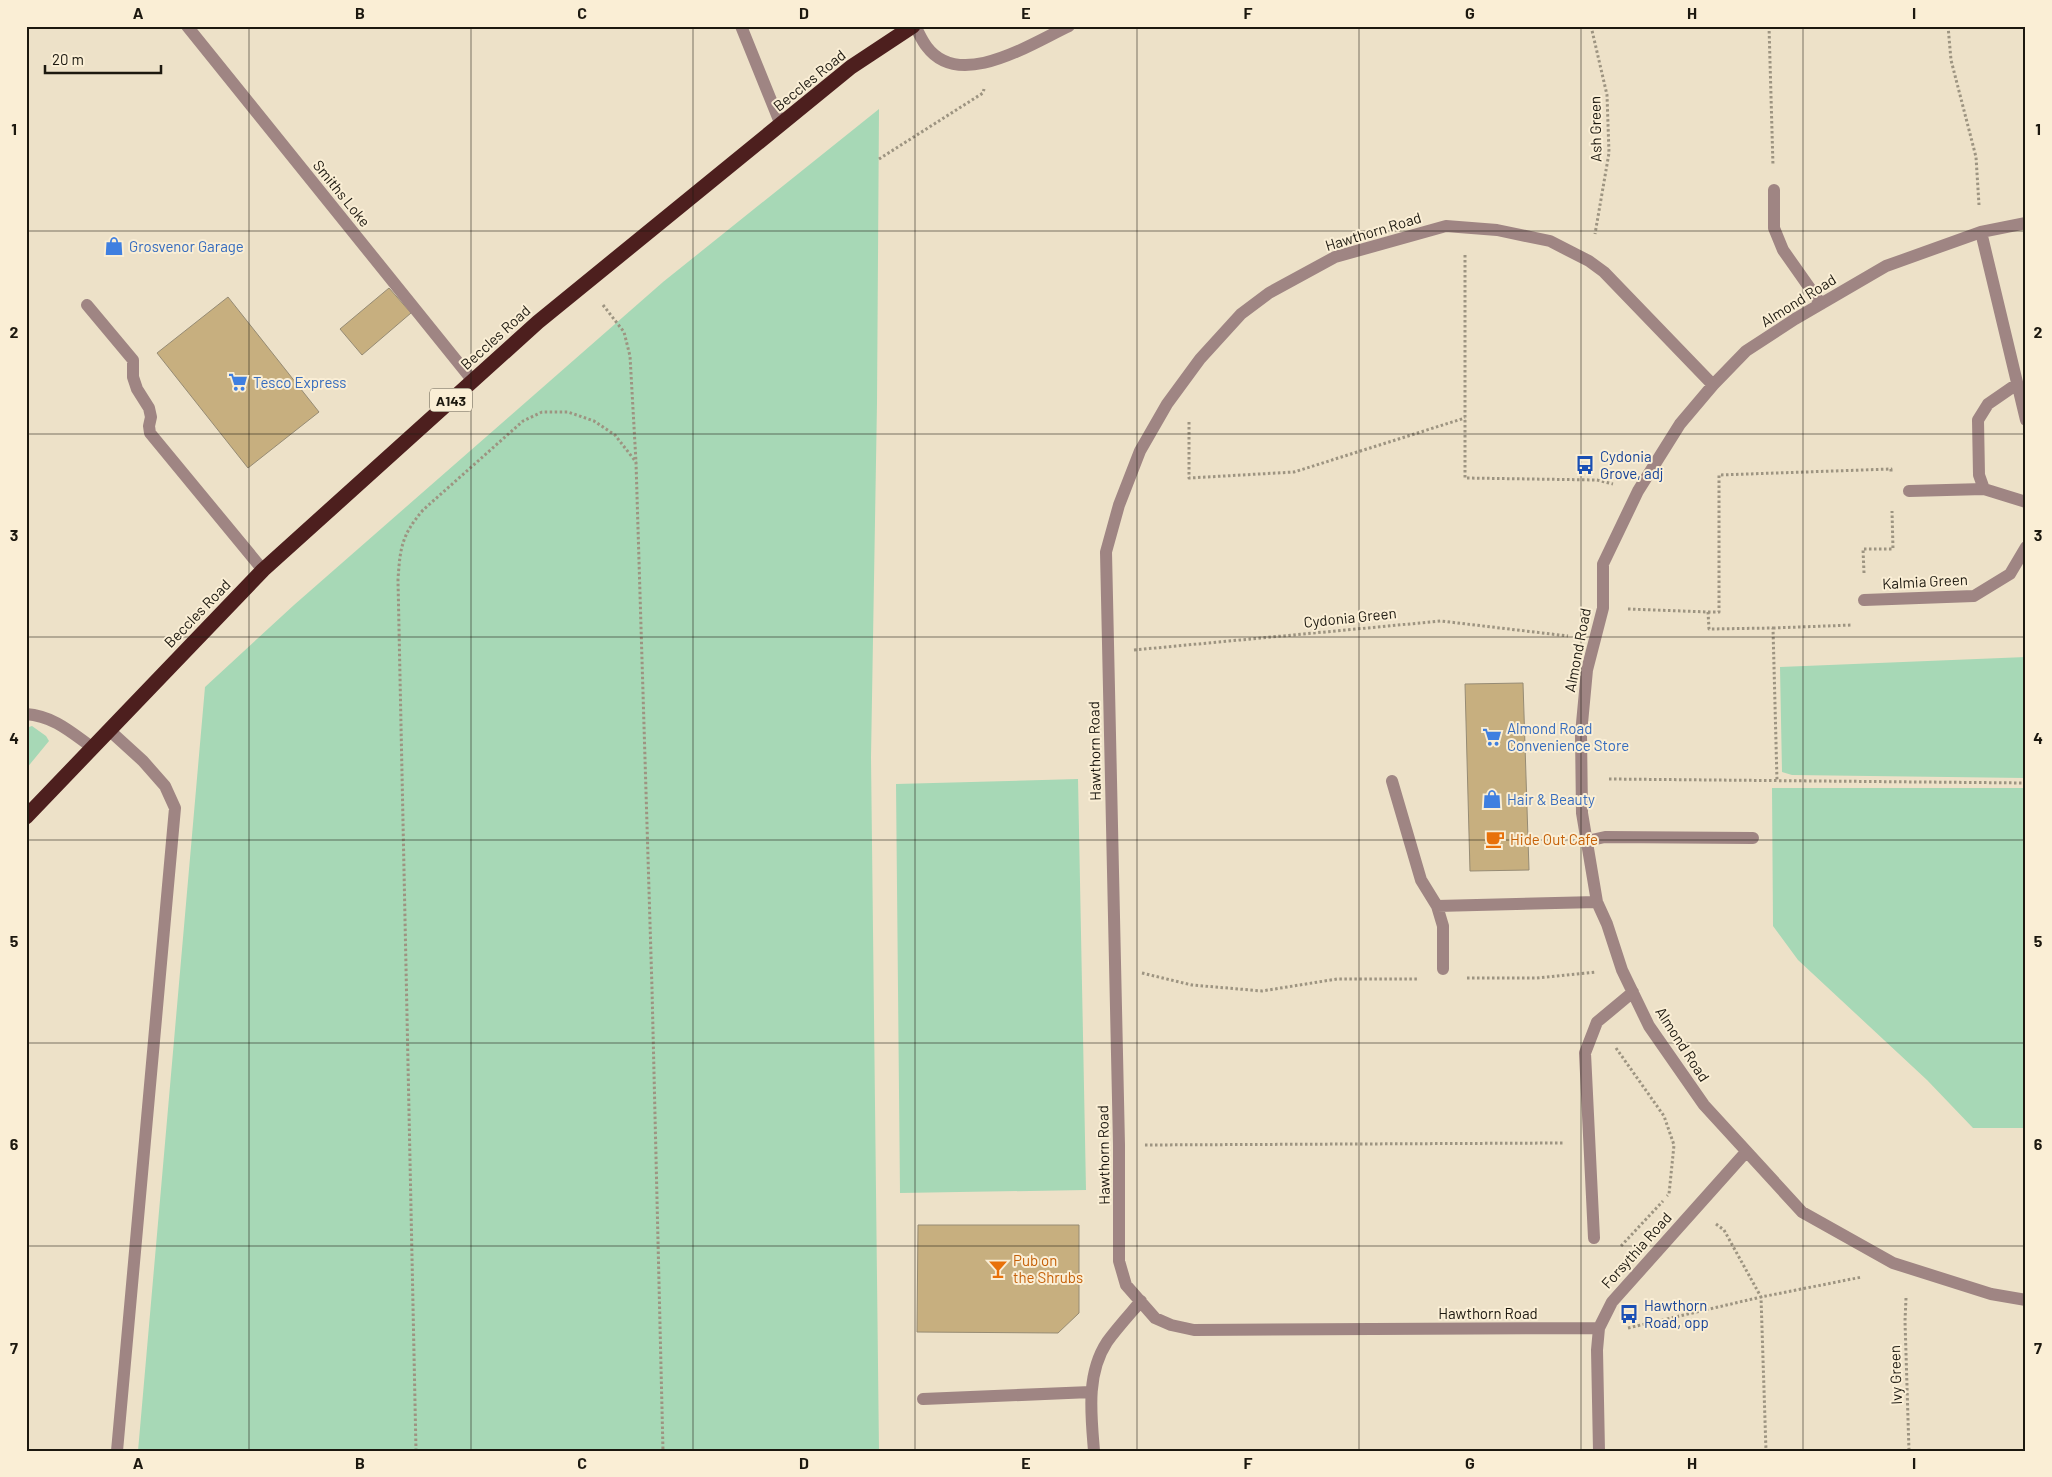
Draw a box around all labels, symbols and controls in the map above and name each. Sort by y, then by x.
text: A [133,3,144,22]
text: B [355,3,365,22]
text: C [577,3,587,22]
text: D [799,3,809,22]
text: E [1021,3,1031,22]
text: F [1244,3,1253,22]
text: G [1465,3,1475,22]
text: H [1687,3,1697,22]
text: I [1912,3,1916,22]
scale bar [45,42,161,74]
street label: Beccles Road [769,45,849,115]
text: 20 m [52,50,84,68]
street label: Ash Green [1585,96,1605,162]
text: 1 [11,119,17,138]
text: 1 [2035,119,2041,138]
street label: Smiths Loke [310,156,374,230]
street label: Hawthorn Road [1323,208,1423,254]
shop icon: Grosvenor Garage [103,235,125,257]
place label: Grosvenor Garage [129,237,244,255]
street label: Almond Road [1757,270,1839,330]
street label: Beccles Road [456,301,534,373]
text: 2 [10,322,19,341]
text: 2 [2034,322,2043,341]
supermarket icon: Tesco Express [227,371,249,393]
place label: Tesco Express [253,373,346,391]
road number: A143 [430,388,472,412]
place label: Cydonia Grove, adj [1600,447,1664,482]
bus stop icon: Cydonia Grove, adj [1574,454,1596,476]
text: 3 [10,525,18,544]
text: 3 [2034,525,2042,544]
street label: Kalmia Green [1882,570,1968,592]
street label: Beccles Road [160,575,234,651]
street label: Cydonia Green [1303,603,1397,631]
street label: Almond Road [1560,606,1594,694]
street label: Hawthorn Road [1084,701,1104,801]
place label: Almond Road Convenience Store [1507,719,1629,754]
supermarket icon: Almond Road Convenience Store [1481,726,1503,748]
text: 4 [9,728,19,747]
text: 4 [2033,728,2043,747]
shop icon: Hair & Beauty [1481,788,1503,810]
place label: Hair & Beauty [1507,790,1595,808]
cafe icon: Hide Out Cafe [1484,828,1506,850]
place label: Hide Out Cafe [1510,830,1598,848]
text: 5 [10,931,19,950]
text: 5 [2034,931,2043,950]
street label: Almond Road [1652,1003,1714,1085]
street label: Hawthorn Road [1093,1105,1113,1205]
text: 6 [10,1134,19,1153]
text: 6 [2034,1134,2043,1153]
street label: Forsythia Road [1597,1208,1675,1292]
place label: Pub on the Shrubs [1013,1251,1083,1286]
bar icon: Pub on the Shrubs [987,1258,1009,1280]
place label: Hawthorn Road, opp [1644,1296,1709,1331]
bus stop icon: Hawthorn Road, opp [1618,1303,1640,1325]
street label: Hawthorn Road [1438,1304,1538,1322]
text: 7 [10,1338,18,1357]
text: 7 [2034,1338,2042,1357]
street label: Ivy Green [1885,1345,1905,1405]
text: A [133,1453,144,1472]
text: B [355,1453,365,1472]
text: C [577,1453,587,1472]
text: D [799,1453,809,1472]
text: E [1021,1453,1031,1472]
text: F [1244,1453,1253,1472]
text: G [1465,1453,1475,1472]
text: H [1687,1453,1697,1472]
text: I [1912,1453,1916,1472]

